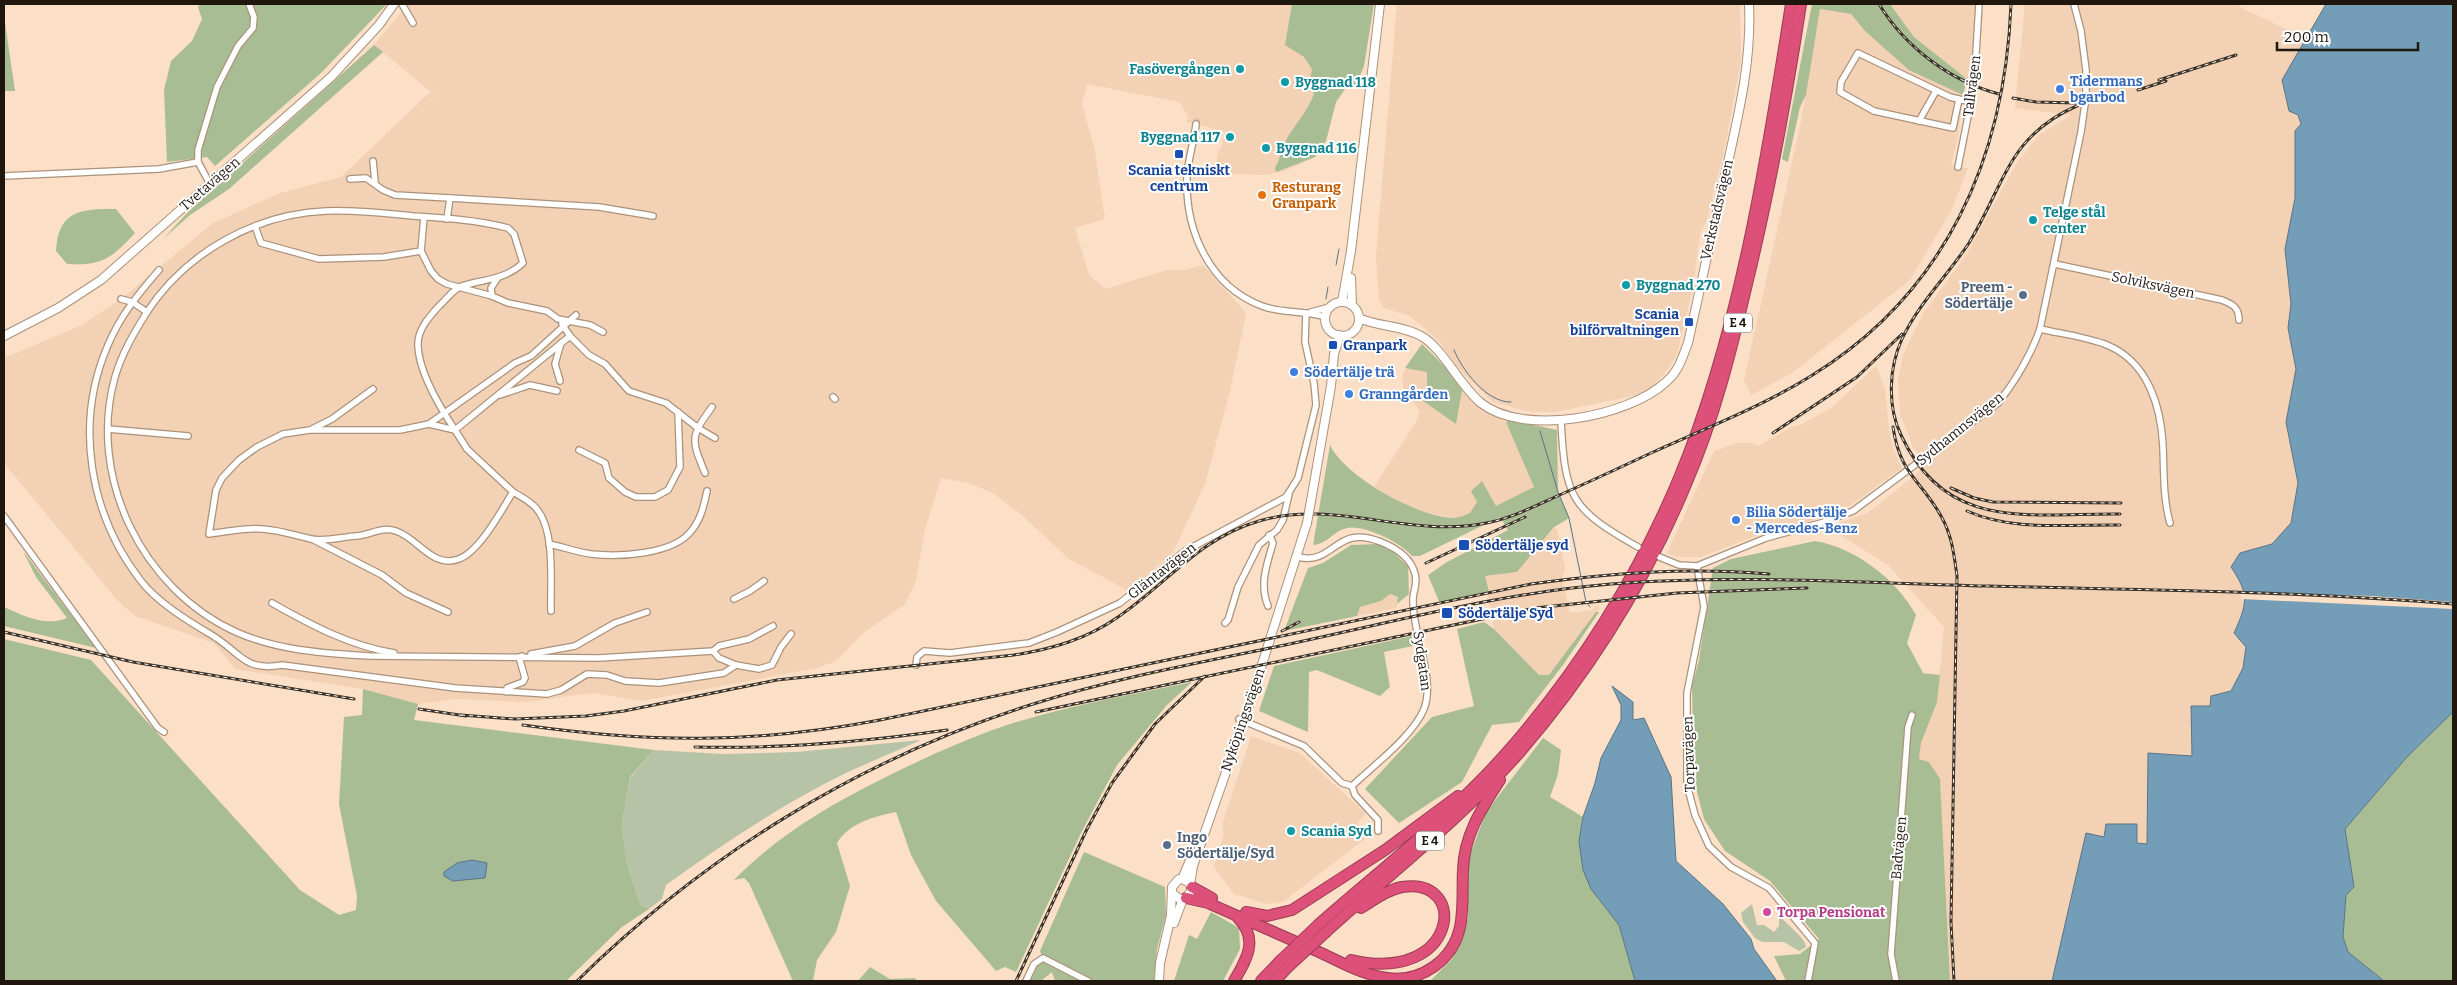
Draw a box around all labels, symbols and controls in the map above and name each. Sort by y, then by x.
scale bar [2277,20,2418,52]
text: 200 m [2284,28,2329,46]
street label: Tallvägen [1960,54,1984,118]
place label: Fasövergången [1129,61,1230,78]
marker: Fasövergången [1234,63,1246,75]
place label: Tidermans bgarbod [2070,73,2143,106]
place label: Byggnad 118 [1295,74,1376,91]
marker: Byggnad 118 [1279,76,1291,88]
marker: Tidermans bgarbod [2054,83,2066,95]
place label: Byggnad 117 [1140,129,1220,146]
marker: Byggnad 117 [1224,131,1236,143]
place label: Byggnad 116 [1276,140,1357,157]
marker: Byggnad 116 [1260,142,1272,154]
marker: Scania tekniskt centrum [1173,148,1185,160]
street label: Tvetavägen [177,153,244,215]
street label: Verkstadsvägen [1697,158,1737,262]
place label: Scania tekniskt centrum [1128,162,1231,195]
place label: Resturang Granpark [1272,179,1341,212]
marker: Resturang Granpark [1256,189,1268,201]
place label: Telge stål center [2043,204,2106,237]
marker: Telge stål center [2027,214,2039,226]
street label: Solviksvägen [2110,268,2196,302]
place label: Byggnad 270 [1636,277,1720,294]
marker: Byggnad 270 [1620,279,1632,291]
place label: Preem - Södertälje [1944,279,2013,312]
marker: Preem - Södertälje [2017,289,2029,301]
place label: Scania bilförvaltningen [1570,306,1679,339]
road number: E 4 [1724,314,1752,332]
marker: Scania bilförvaltningen [1683,316,1695,328]
place label: Granpark [1343,337,1408,354]
marker: Granpark [1327,339,1339,351]
place label: Södertälje trä [1304,364,1395,381]
marker: Södertälje trä [1288,366,1300,378]
place label: Granngården [1359,386,1448,403]
marker: Granngården [1343,388,1355,400]
street label: Sydhamnsvägen [1913,389,2007,469]
place label: Bilia Södertälje - Mercedes-Benz [1746,504,1858,537]
marker: Bilia Södertälje - Mercedes-Benz [1730,514,1742,526]
place label: Södertälje syd [1475,537,1569,554]
marker: Södertälje syd [1457,538,1471,552]
street label: Gläntavägen [1125,539,1200,603]
place label: Södertälje Syd [1458,605,1554,622]
marker: Södertälje Syd [1440,606,1454,620]
street label: Sydgatan [1409,630,1435,692]
street label: Nyköpingsvägen [1217,666,1269,774]
street label: Torpavägen [1679,716,1699,792]
street label: Badvägen [1888,816,1910,880]
place label: Scania Syd [1301,823,1373,840]
marker: Scania Syd [1285,825,1297,837]
place label: Ingo Södertälje/Syd [1177,829,1275,862]
road number: E 4 [1416,831,1444,850]
marker: Ingo Södertälje/Syd [1161,839,1173,851]
place label: Torpa Pensionat [1777,904,1886,921]
marker: Torpa Pensionat [1761,906,1773,918]

